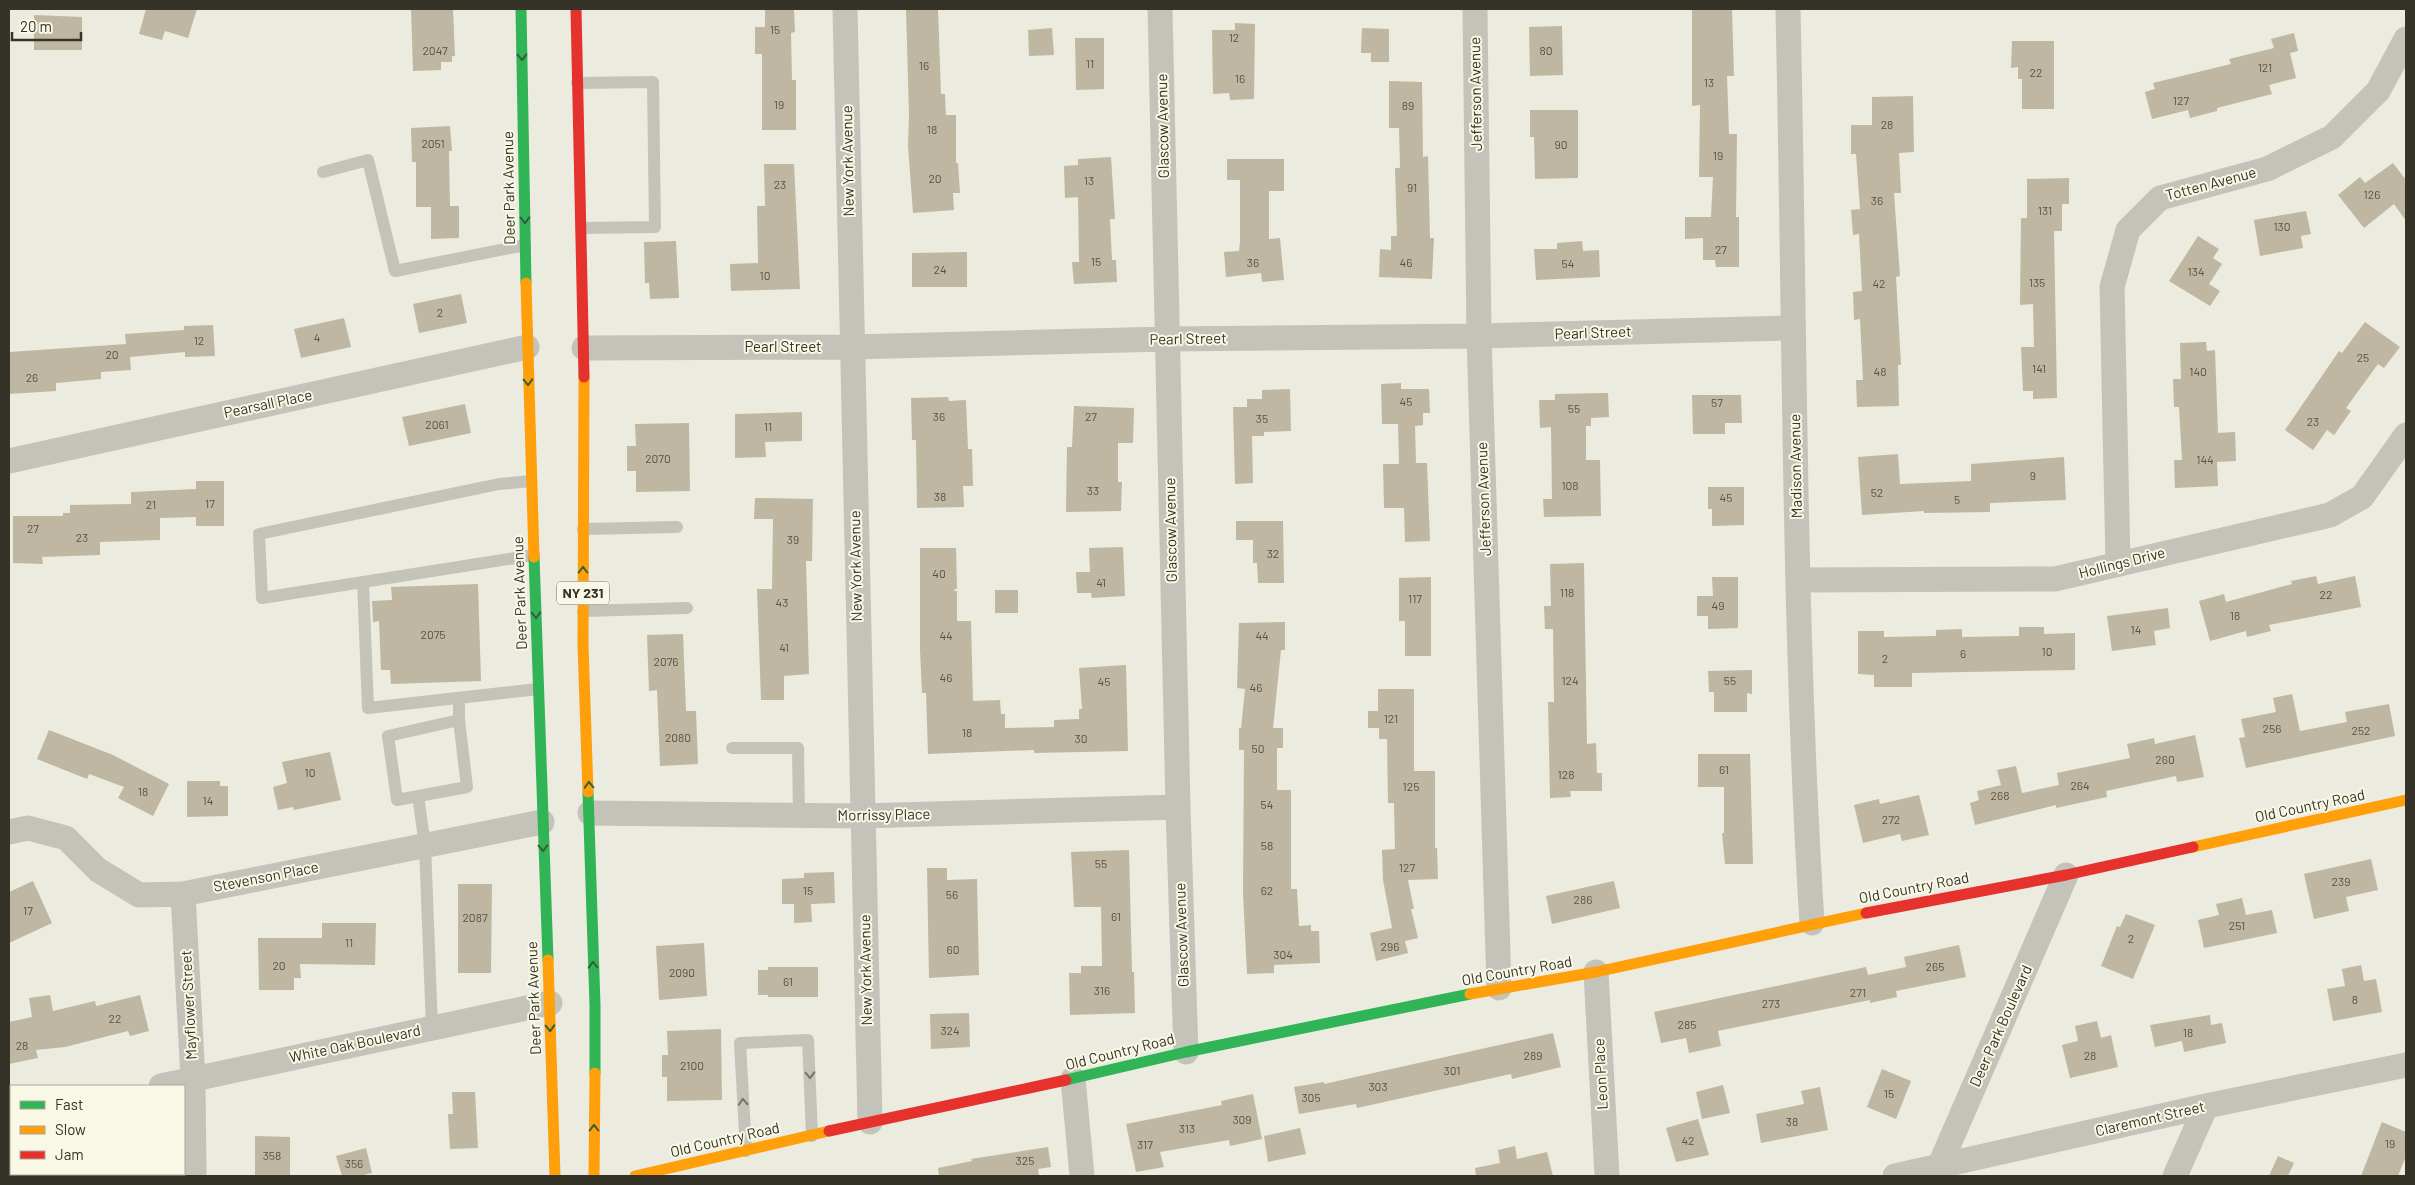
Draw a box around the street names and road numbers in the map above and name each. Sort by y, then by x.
street label: Jefferson Avenue [1465,37,1485,151]
street label: Glascow Avenue [1152,74,1172,178]
street label: New York Avenue [837,105,857,217]
street label: Deer Park Avenue [498,131,518,245]
street label: Totten Avenue [2163,162,2258,204]
street label: Pearl Street [1554,322,1632,342]
street label: Pearl Street [1149,328,1227,348]
street label: Pearl Street [744,337,822,355]
street label: Pearsall Place [222,385,314,421]
street label: Madison Avenue [1785,414,1805,518]
street label: Jefferson Avenue [1472,442,1494,556]
street label: Glascow Avenue [1160,478,1180,582]
street label: New York Avenue [845,510,865,622]
street label: Deer Park Avenue [508,536,530,650]
street label: Hollings Drive [2077,543,2167,581]
road number: NY 231 [557,582,609,604]
street label: Old Country Road [2253,785,2366,825]
street label: Morrissy Place [837,804,931,824]
street label: Stevenson Place [212,857,320,895]
street label: Old Country Road [1857,868,1970,907]
street label: Glascow Avenue [1170,882,1192,988]
street label: New York Avenue [855,914,875,1026]
street label: Deer Park Avenue [522,941,544,1055]
street label: Mayflower Street [176,950,200,1060]
street label: Old Country Road [1460,951,1573,989]
street label: Deer Park Boulevard [1965,962,2035,1089]
street label: White Oak Boulevard [287,1020,422,1066]
street label: Old Country Road [1063,1029,1176,1073]
street label: Leon Place [1589,1038,1611,1110]
street label: Claremont Street [2093,1097,2206,1139]
street label: Old Country Road [668,1118,781,1160]

